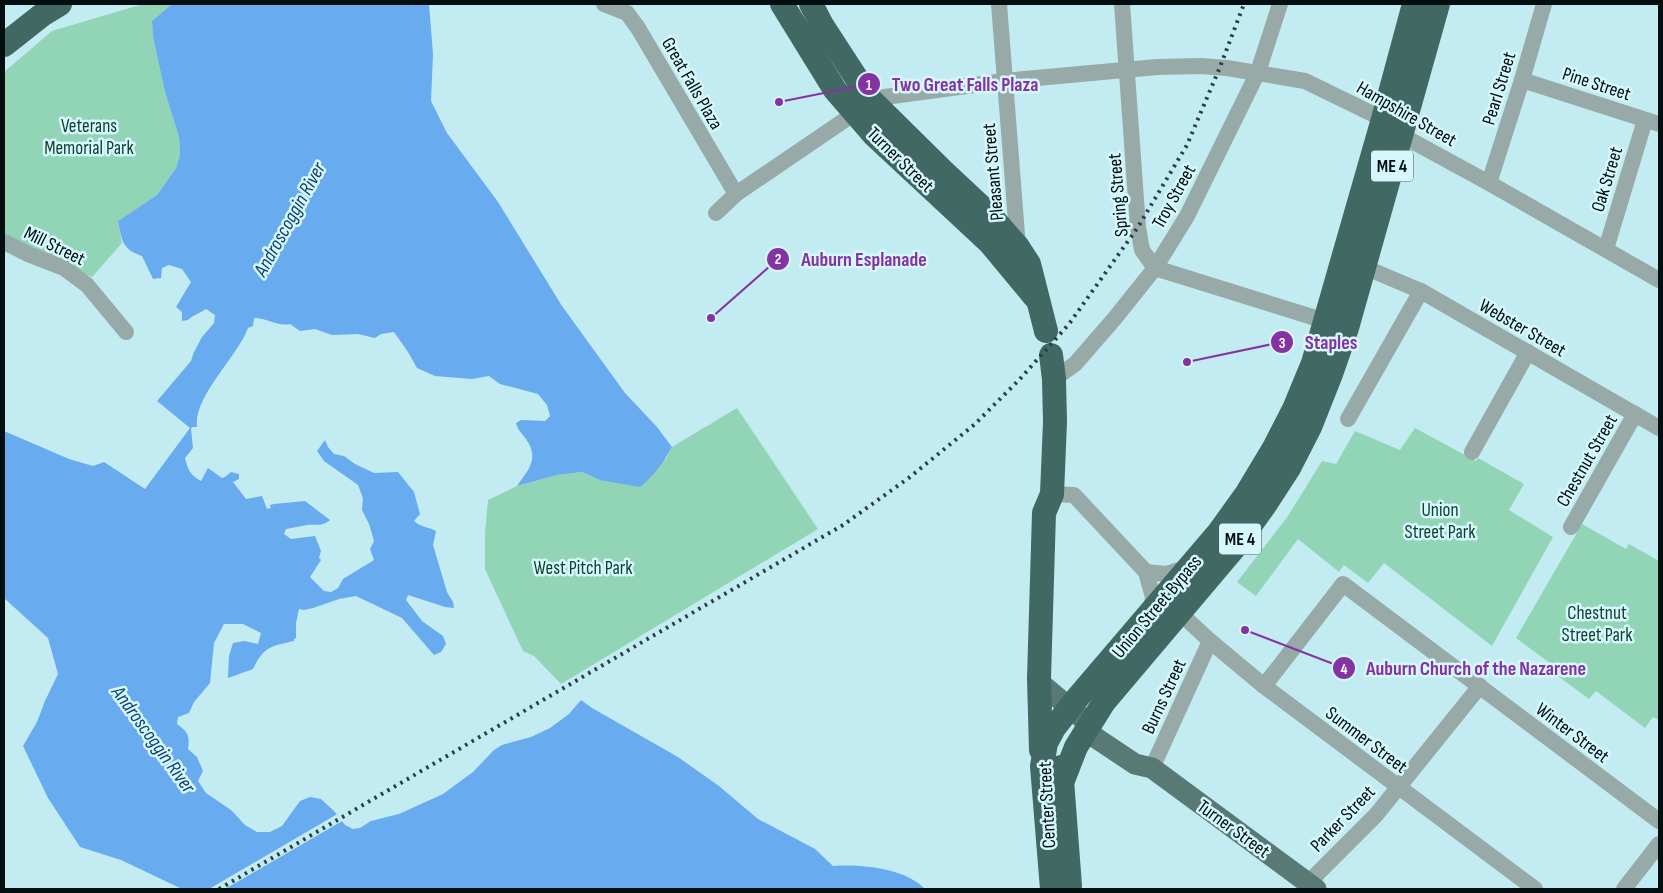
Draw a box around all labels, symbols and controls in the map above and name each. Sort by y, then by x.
street label: Great Falls Plaza [656,34,727,134]
street label: Pearl Street [1477,49,1521,128]
street label: Pine Street [1559,63,1634,106]
callout: Two Great Falls Plaza [857,67,1049,102]
text: Two Great Falls Plaza [892,73,1038,97]
text: 1 [866,76,872,95]
street label: Hampshire Street [1352,76,1460,152]
park label: Veterans Memorial Park [44,115,135,160]
street label: Pleasant Street [978,122,1009,222]
street label: Turner Street [862,123,938,198]
street label: Oak Street [1587,144,1628,215]
road number: ME 4 [1371,150,1413,182]
street label: Spring Street [1103,152,1134,238]
water label: Androscoggin River [248,157,332,282]
street label: Troy Street [1147,161,1201,233]
street label: Mill Street [20,222,89,271]
callout: Auburn Esplanade [766,241,936,276]
text: Auburn Esplanade [800,248,927,272]
text: 2 [775,250,781,269]
street label: Webster Street [1475,294,1570,362]
callout: Staples [1270,325,1367,360]
text: Staples [1305,331,1358,355]
text: 3 [1279,334,1286,353]
street label: Chestnut Street [1552,410,1623,511]
park label: Union Street Park [1405,499,1476,544]
road number: ME 4 [1219,524,1261,554]
street label: Union Street Bypass [1107,551,1207,663]
park label: West Pitch Park [533,557,633,580]
park label: Chestnut Street Park [1562,602,1633,647]
callout: Auburn Church of the Nazarene [1331,651,1596,686]
street label: Burns Street [1137,655,1192,738]
text: Auburn Church of the Nazarene [1365,657,1586,681]
text: 4 [1341,660,1348,679]
water label: Androscoggin River [106,681,201,799]
street label: Winter Street [1531,698,1614,768]
street label: Summer Street [1321,702,1412,779]
street label: Center Street [1034,761,1061,849]
street label: Parker Street [1306,781,1381,857]
street label: Turner Street [1192,795,1274,863]

